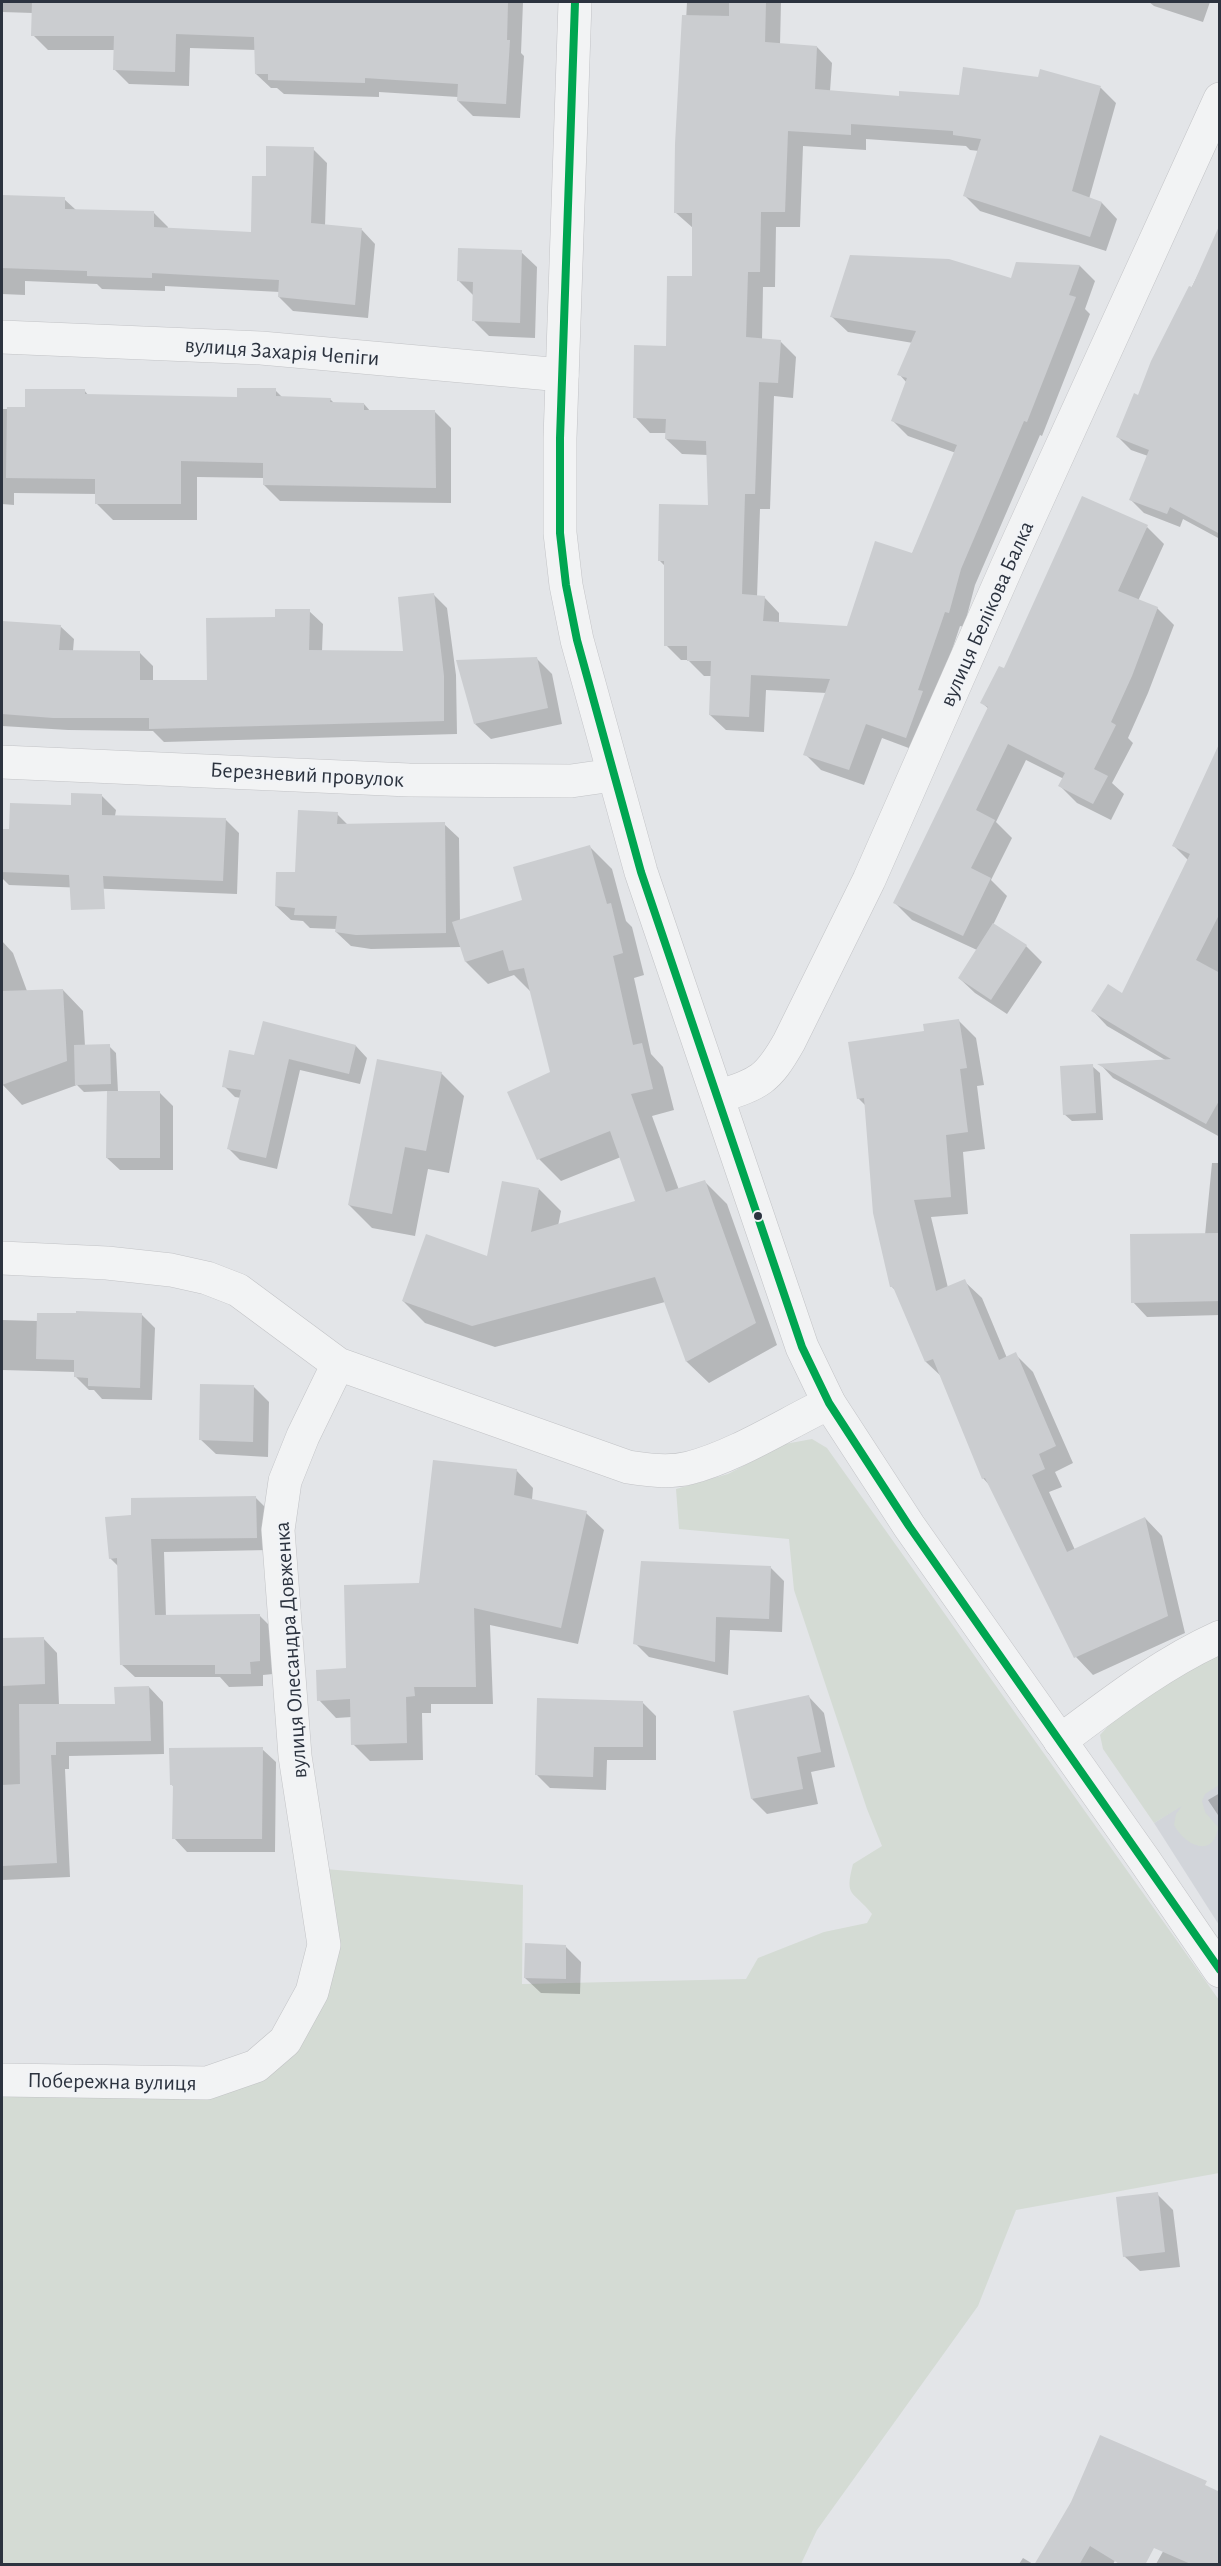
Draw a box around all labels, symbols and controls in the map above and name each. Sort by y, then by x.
street label: вулиця Захарія Чепіги [184,332,380,372]
street label: вулиця Белікова Балка [934,517,1040,711]
street label: Березневий провулок [209,757,405,793]
unlabelled marker [752,1210,764,1222]
street label: вулиця Олесандра Довженка [269,1521,313,1779]
street label: Побережна вулиця [27,2067,197,2097]

